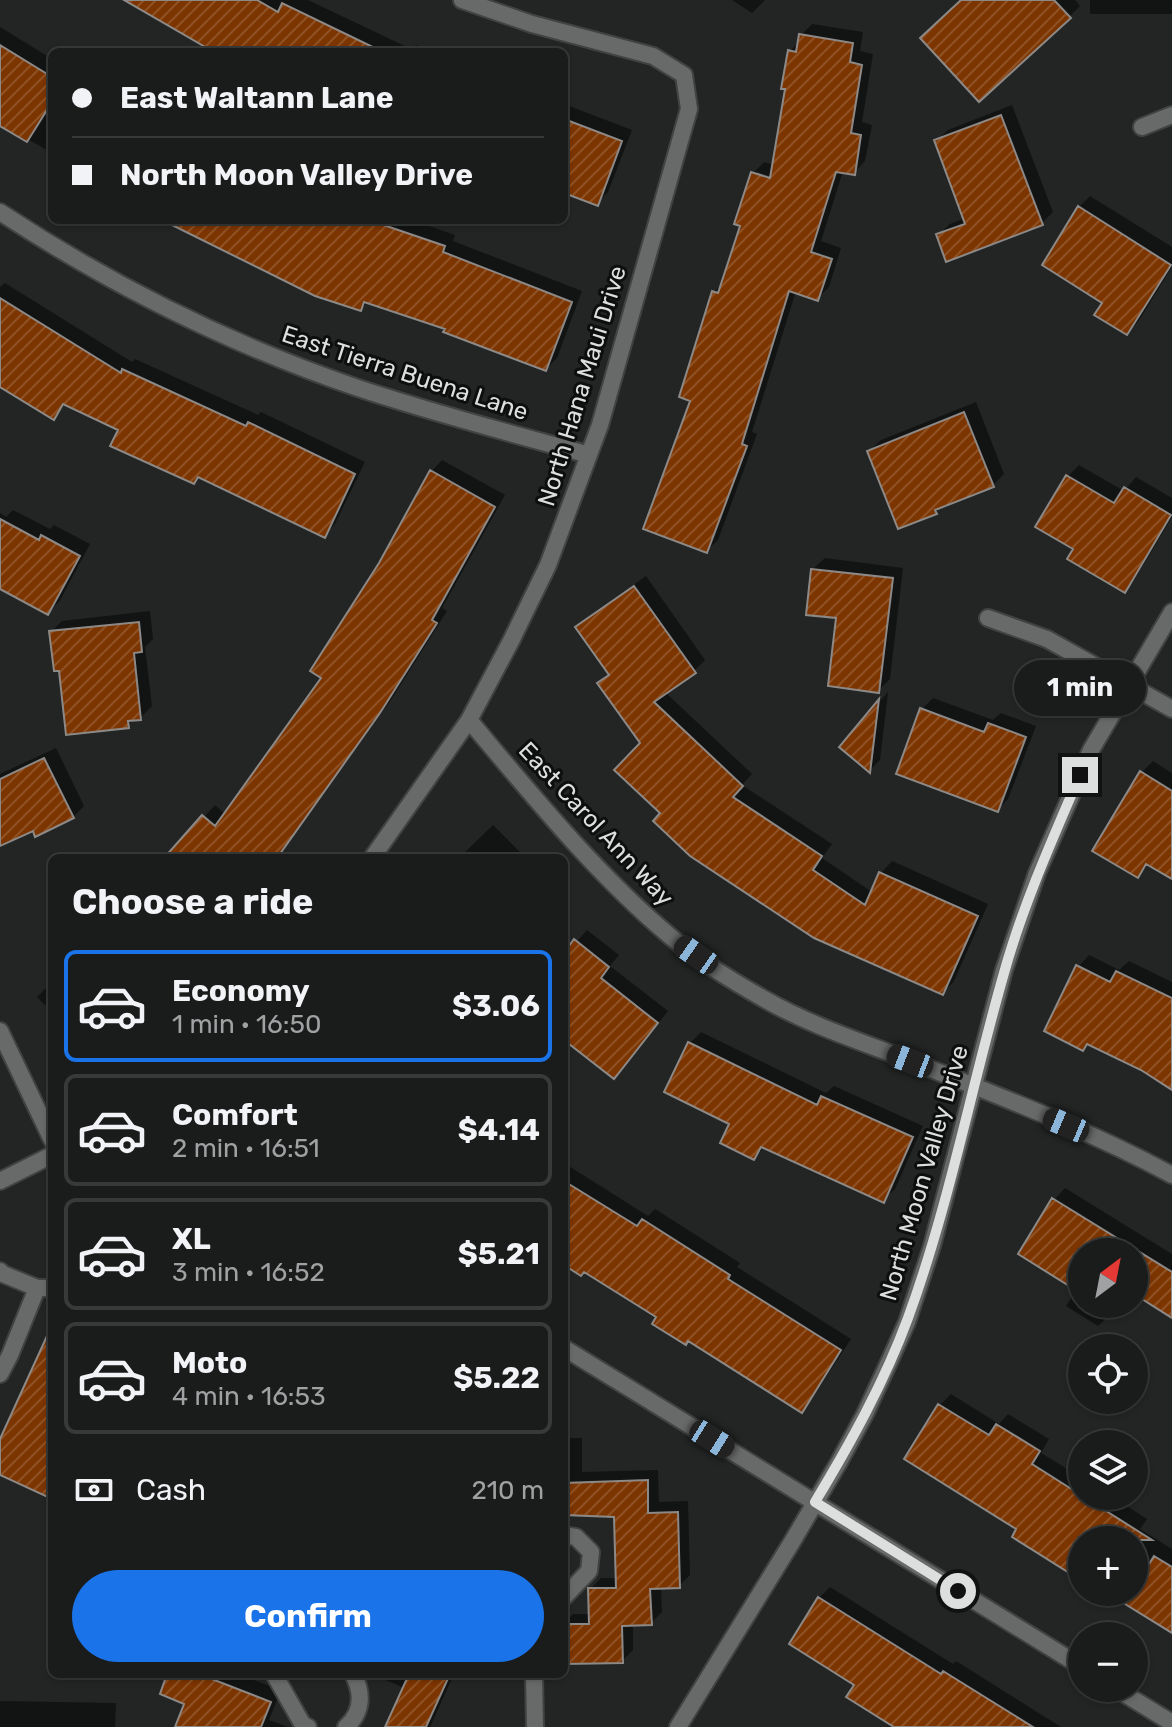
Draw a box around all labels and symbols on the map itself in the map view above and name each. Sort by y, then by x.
street label: North Hana Maui Drive [532,263,632,509]
street label: East Tierra Buena Lane [278,320,532,426]
callout: 1 min [1014,659,1146,715]
street label: East Carol Ann Way [513,736,679,912]
route end [1062,757,1098,793]
car [669,931,723,979]
car [883,1041,937,1081]
street label: North Moon Valley Drive [874,1042,974,1304]
car [1039,1105,1093,1145]
north arrow [1068,1238,1148,1318]
car [685,1416,739,1462]
route start [940,1573,976,1609]

